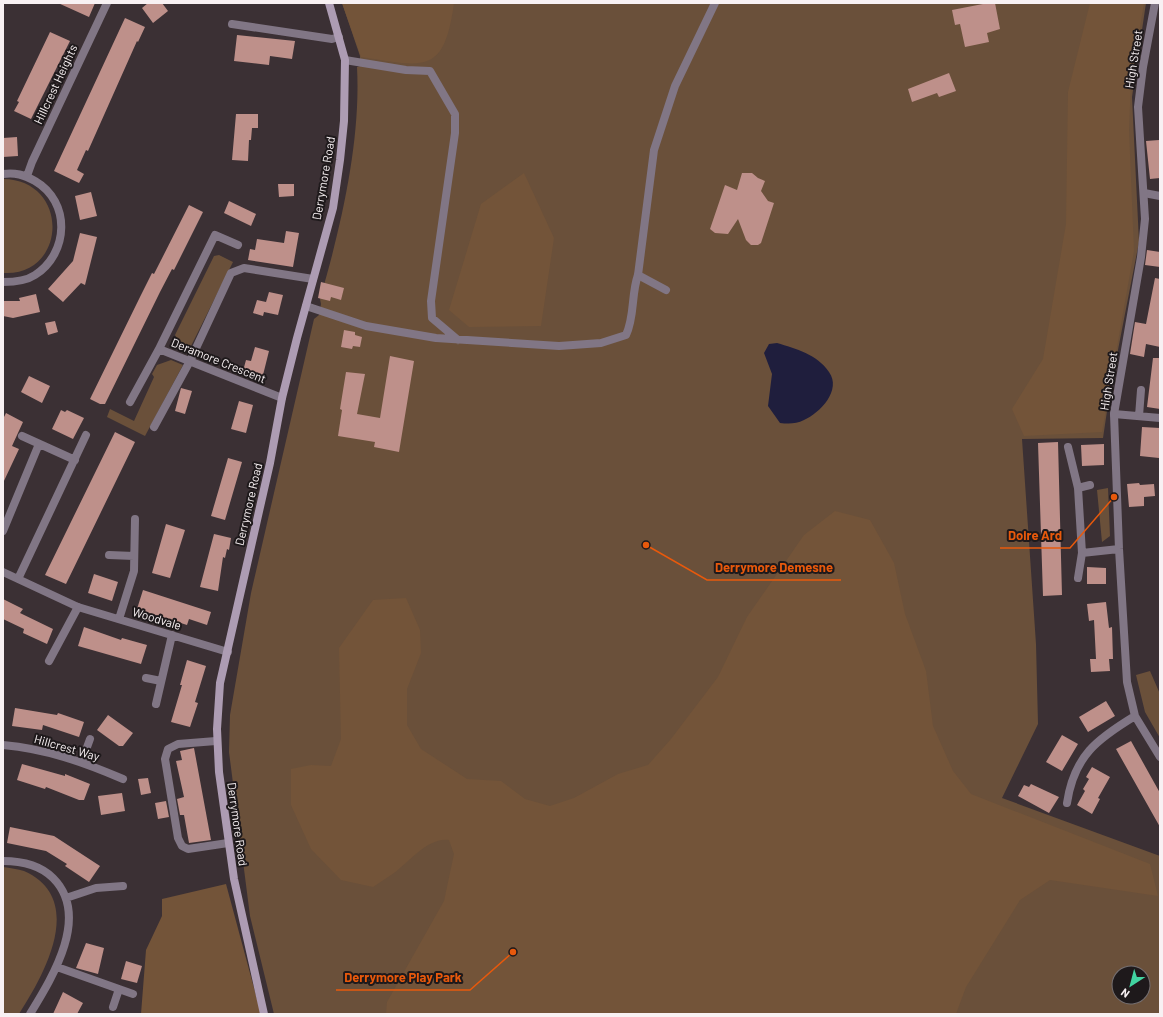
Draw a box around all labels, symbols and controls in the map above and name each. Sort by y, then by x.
street label: High Street [1121,29,1145,89]
street label: Hillcrest Heights [30,42,80,126]
street label: Derrymore Road [309,135,337,221]
street label: Deramore Crescent [170,335,268,385]
street label: High Street [1096,351,1120,411]
street label: Derrymore Road [232,461,264,547]
callout: Doire Ard [1000,523,1070,548]
text: Doire Ard [1008,527,1062,543]
callout: Derrymore Demesne [707,555,841,580]
text: Derrymore Demesne [715,559,833,575]
street label: Woodvale [131,604,183,632]
street label: Hillcrest Way [33,731,102,763]
street label: Derrymore Road [225,781,251,867]
callout: Derrymore Play Park [336,965,470,990]
north arrow [1111,965,1151,1005]
text: Derrymore Play Park [344,969,462,985]
text: N [1118,986,1132,1001]

